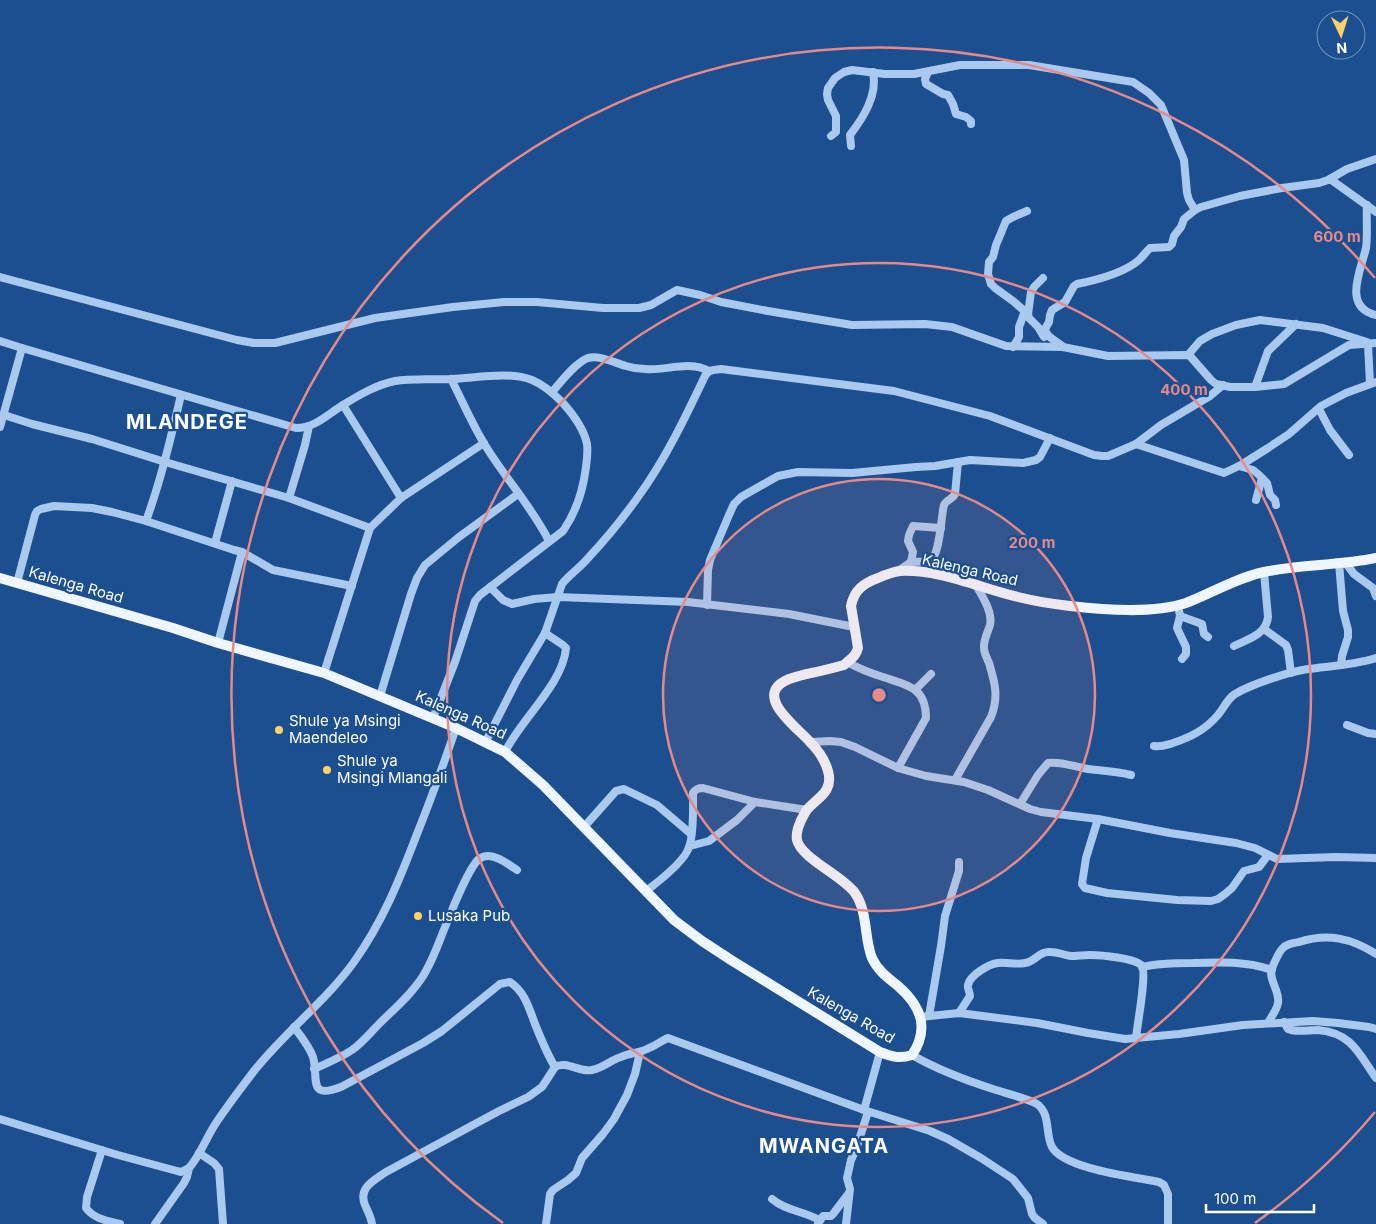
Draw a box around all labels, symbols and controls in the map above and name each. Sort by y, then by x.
north arrow [1316,10,1366,60]
text: N [1336,40,1348,57]
text: 600 m [1313,227,1361,246]
text: 400 m [1160,380,1208,399]
district label: MLANDEGE [126,410,248,434]
text: 200 m [1009,533,1055,552]
street label: Kalenga Road [920,549,1020,590]
street label: Kalenga Road [27,562,126,607]
street label: Kalenga Road [413,686,510,743]
centre of rings [870,686,888,704]
place label: Shule ya Msingi Maendeleo [289,711,401,747]
marker: Shule ya Msingi Maendeleo [273,724,285,736]
place label: Shule ya Msingi Mlangali [337,751,447,787]
marker: Shule ya Msingi Mlangali [321,764,333,776]
place label: Lusaka Pub [428,906,510,925]
marker: Lusaka Pub [412,910,424,922]
street label: Kalenga Road [804,982,898,1047]
district label: MWANGATA [759,1134,889,1158]
scale bar [1206,1182,1314,1214]
text: 100 m [1214,1189,1256,1208]

